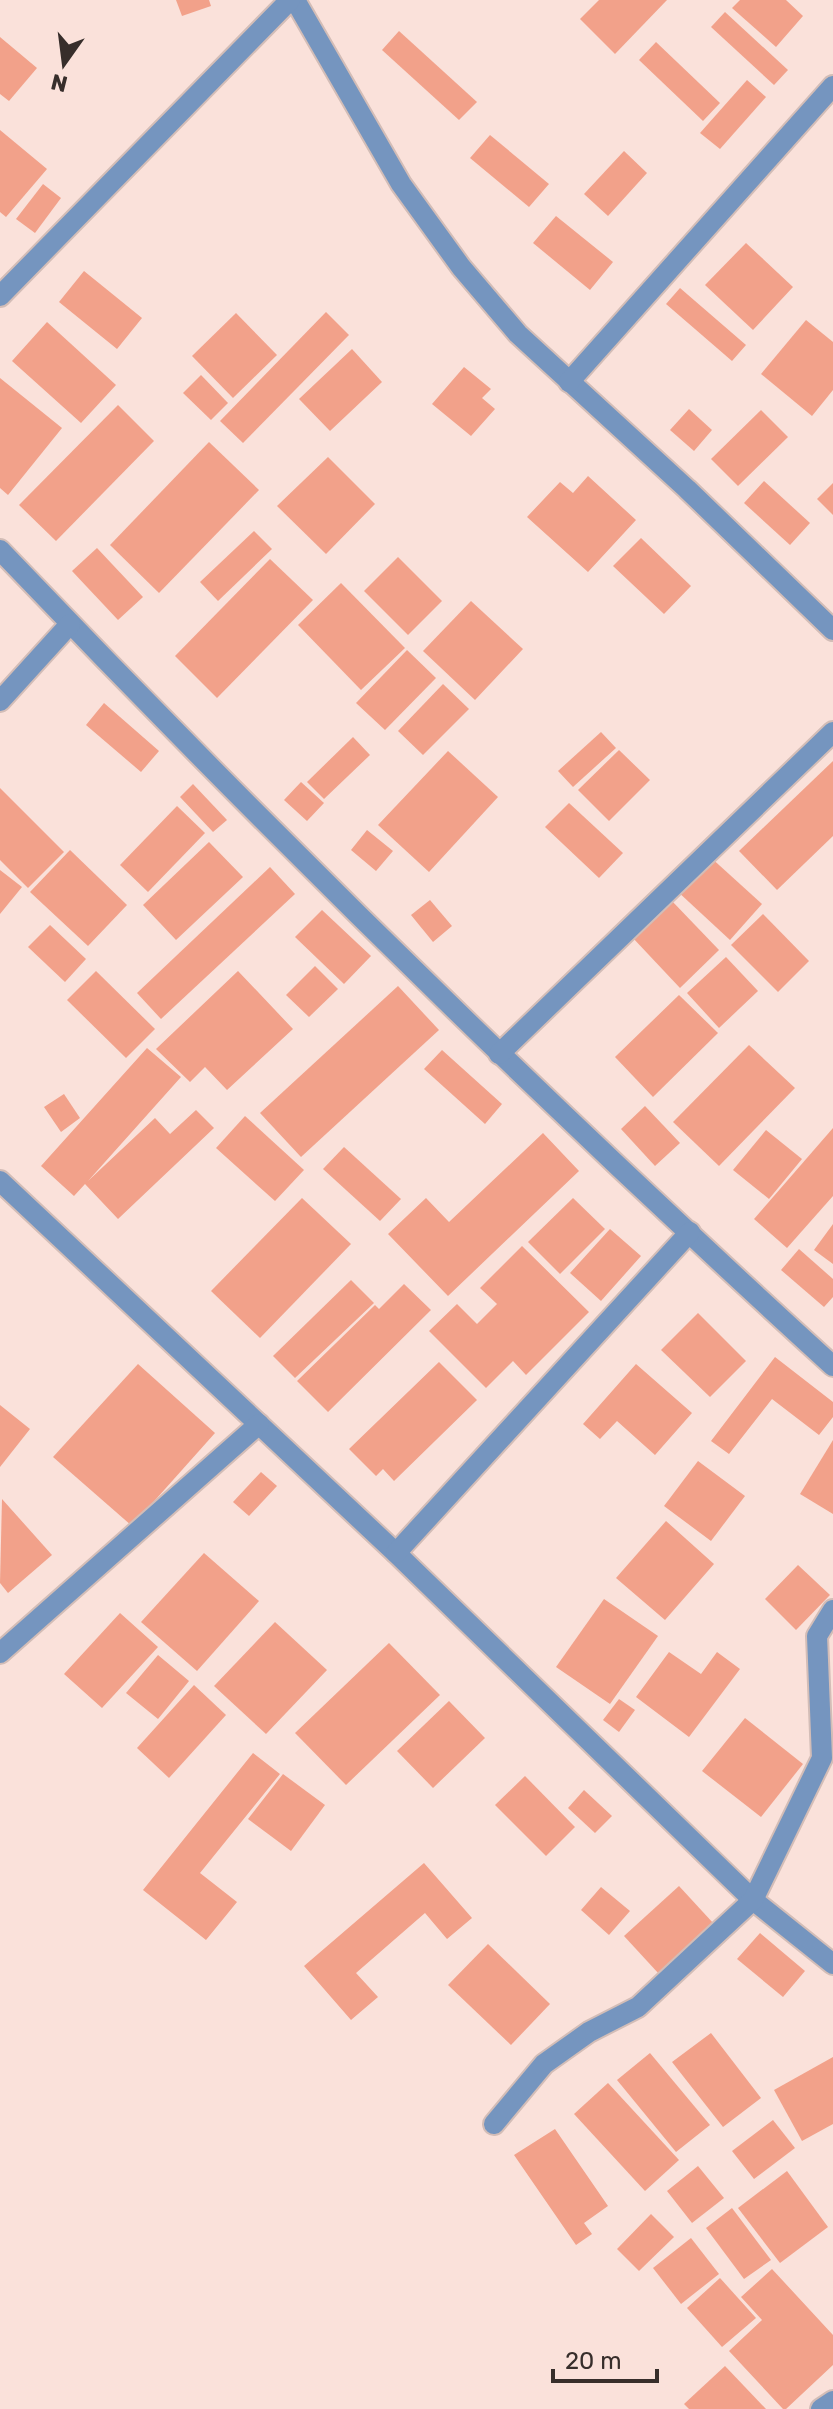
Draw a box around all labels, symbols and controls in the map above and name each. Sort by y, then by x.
north arrow [24,24,104,104]
text: N [48,68,70,98]
scale bar [553,2333,657,2383]
text: 20 m [565,2347,622,2375]

